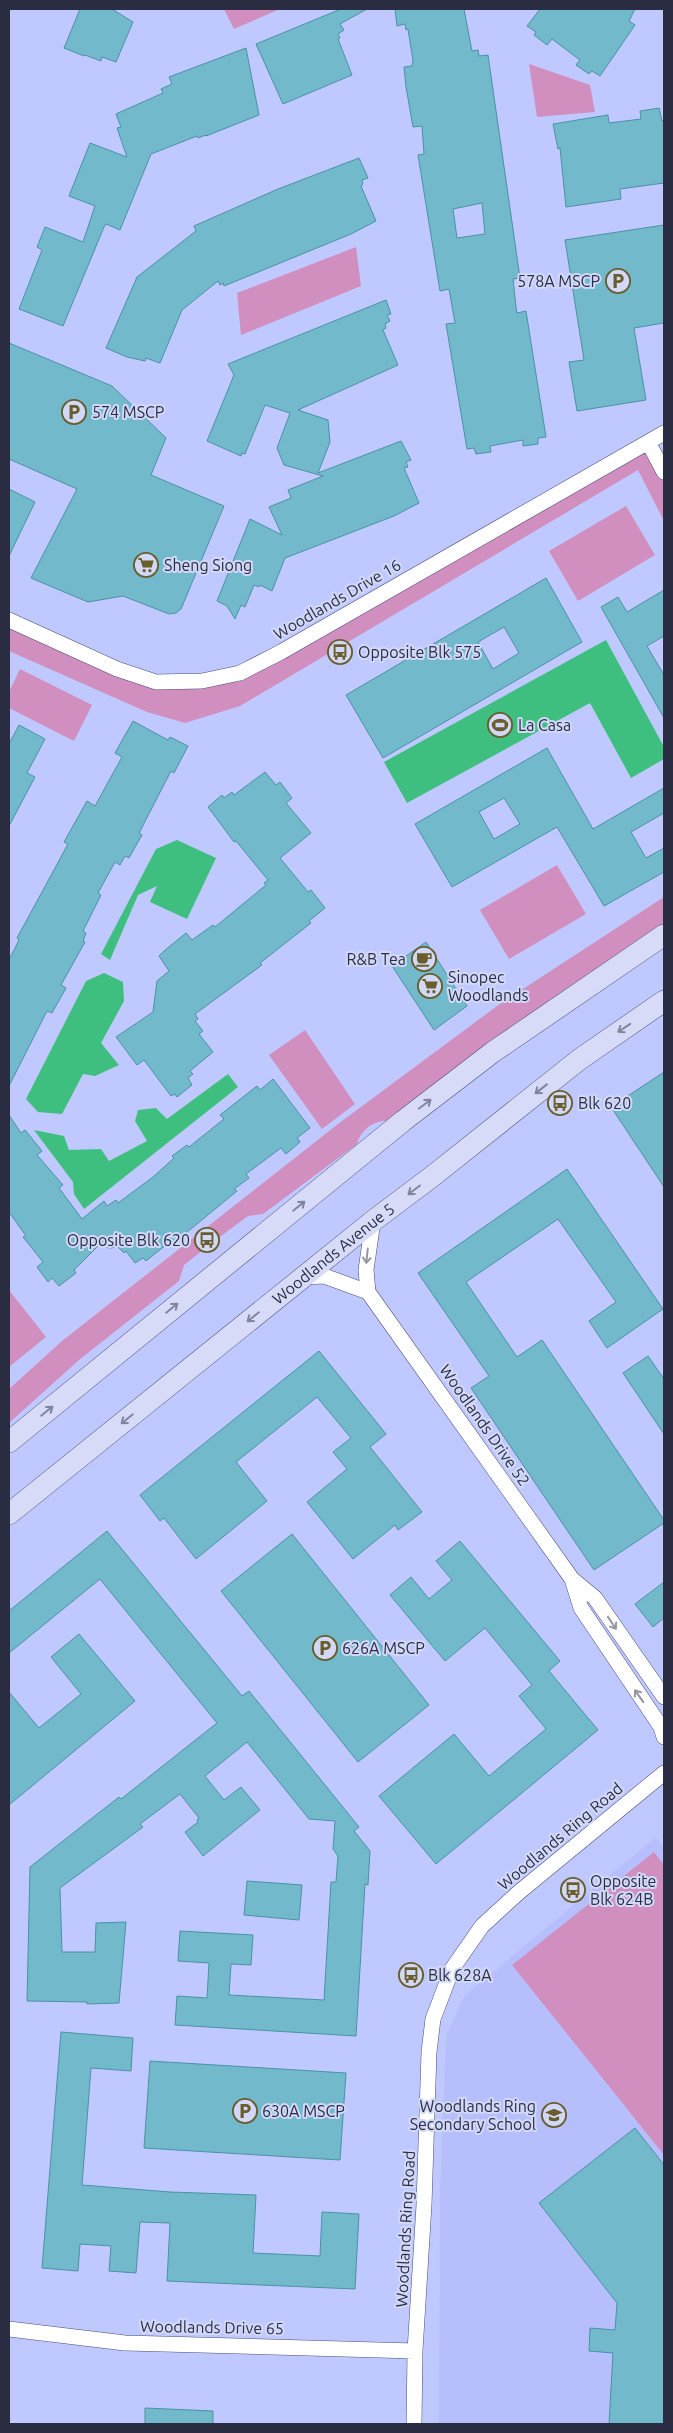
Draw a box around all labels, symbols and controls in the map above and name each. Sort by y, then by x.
parking icon: 578A MSCP [605,268,631,294]
place label: 578A MSCP [517,272,600,290]
parking icon: 574 MSCP [61,399,87,425]
place label: 574 MSCP [92,403,164,421]
supermarket icon: Sheng Siong [133,552,159,578]
street label: Woodlands Drive 16 [270,555,404,643]
place label: Sheng Siong [164,556,252,574]
bus stop icon: Opposite Blk 575 [327,639,353,665]
place label: Opposite Blk 575 [358,643,481,661]
sports icon: La Casa [487,712,513,738]
place label: La Casa [518,716,571,734]
cafe icon: R&B Tea [411,946,437,972]
place label: R&B Tea [347,950,406,968]
place label: Sinopec Woodlands [448,968,529,1004]
supermarket icon: Sinopec Woodlands [417,973,443,999]
one-way arrow [617,1023,631,1033]
one-way arrow [535,1083,548,1094]
bus stop icon: Blk 620 [547,1090,573,1116]
place label: Blk 620 [578,1094,631,1112]
one-way arrow [418,1098,431,1109]
one-way arrow [407,1185,421,1195]
street label: Woodlands Avenue 5 [269,1199,398,1307]
one-way arrow [292,1200,305,1211]
bus stop icon: Opposite Blk 620 [194,1227,220,1253]
place label: Opposite Blk 620 [67,1231,190,1249]
one-way arrow [362,1248,372,1264]
one-way arrow [165,1303,178,1314]
one-way arrow [247,1312,260,1323]
street label: Woodlands Drive 52 [436,1361,534,1489]
one-way arrow [40,1406,53,1417]
one-way arrow [120,1414,133,1425]
one-way arrow [607,1616,617,1630]
parking icon: 626A MSCP [312,1635,338,1661]
place label: 626A MSCP [342,1639,425,1657]
one-way arrow [634,1689,644,1703]
street label: Woodlands Ring Road [494,1779,626,1893]
place label: Opposite Blk 624B [590,1872,656,1908]
bus stop icon: Opposite Blk 624B [560,1877,586,1903]
bus stop icon: Blk 628A [398,1962,424,1988]
place label: Blk 628A [428,1966,492,1984]
place label: Woodlands Ring Secondary School [410,2097,536,2133]
parking icon: 630A MSCP [232,2098,258,2124]
place label: 630A MSCP [262,2102,345,2120]
school or university icon: Woodlands Ring Secondary School [541,2102,567,2128]
street label: Woodlands Ring Road [392,2150,418,2308]
street label: Woodlands Drive 65 [140,2317,284,2337]

